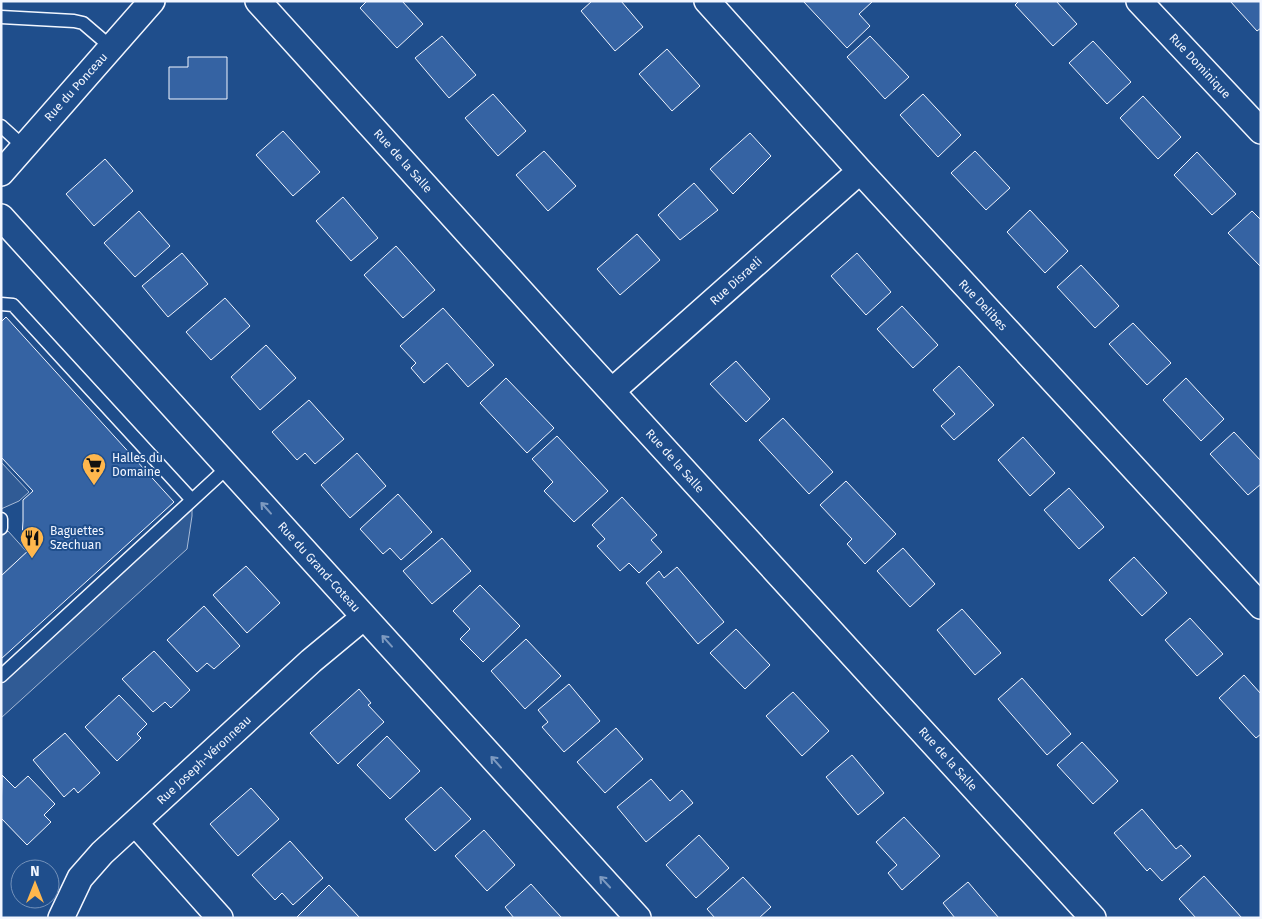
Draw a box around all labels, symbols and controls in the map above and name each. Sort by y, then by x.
street label: Rue Dominique [1166,31,1234,101]
street label: Rue du Ponceau [42,50,110,124]
street label: Rue de la Salle [371,126,435,196]
street label: Rue Disraeli [707,254,765,308]
street label: Rue Delibes [956,277,1010,334]
street label: Rue de la Salle [643,426,707,496]
place label: Halles du Domaine [112,451,163,479]
supermarket icon: Halles du Domaine [81,452,107,486]
one-way arrow [260,502,272,515]
street label: Rue du Grand-Coteau [275,519,363,615]
place label: Baguettes Szechuan [50,524,104,552]
restaurant icon: Baguettes Szechuan [19,525,45,559]
one-way arrow [381,635,393,648]
street label: Rue Joseph-Véronneau [154,713,254,807]
street label: Rue de la Salle [916,724,980,794]
one-way arrow [490,755,502,768]
north arrow [10,859,60,909]
text: N [30,863,40,880]
one-way arrow [599,875,611,888]

